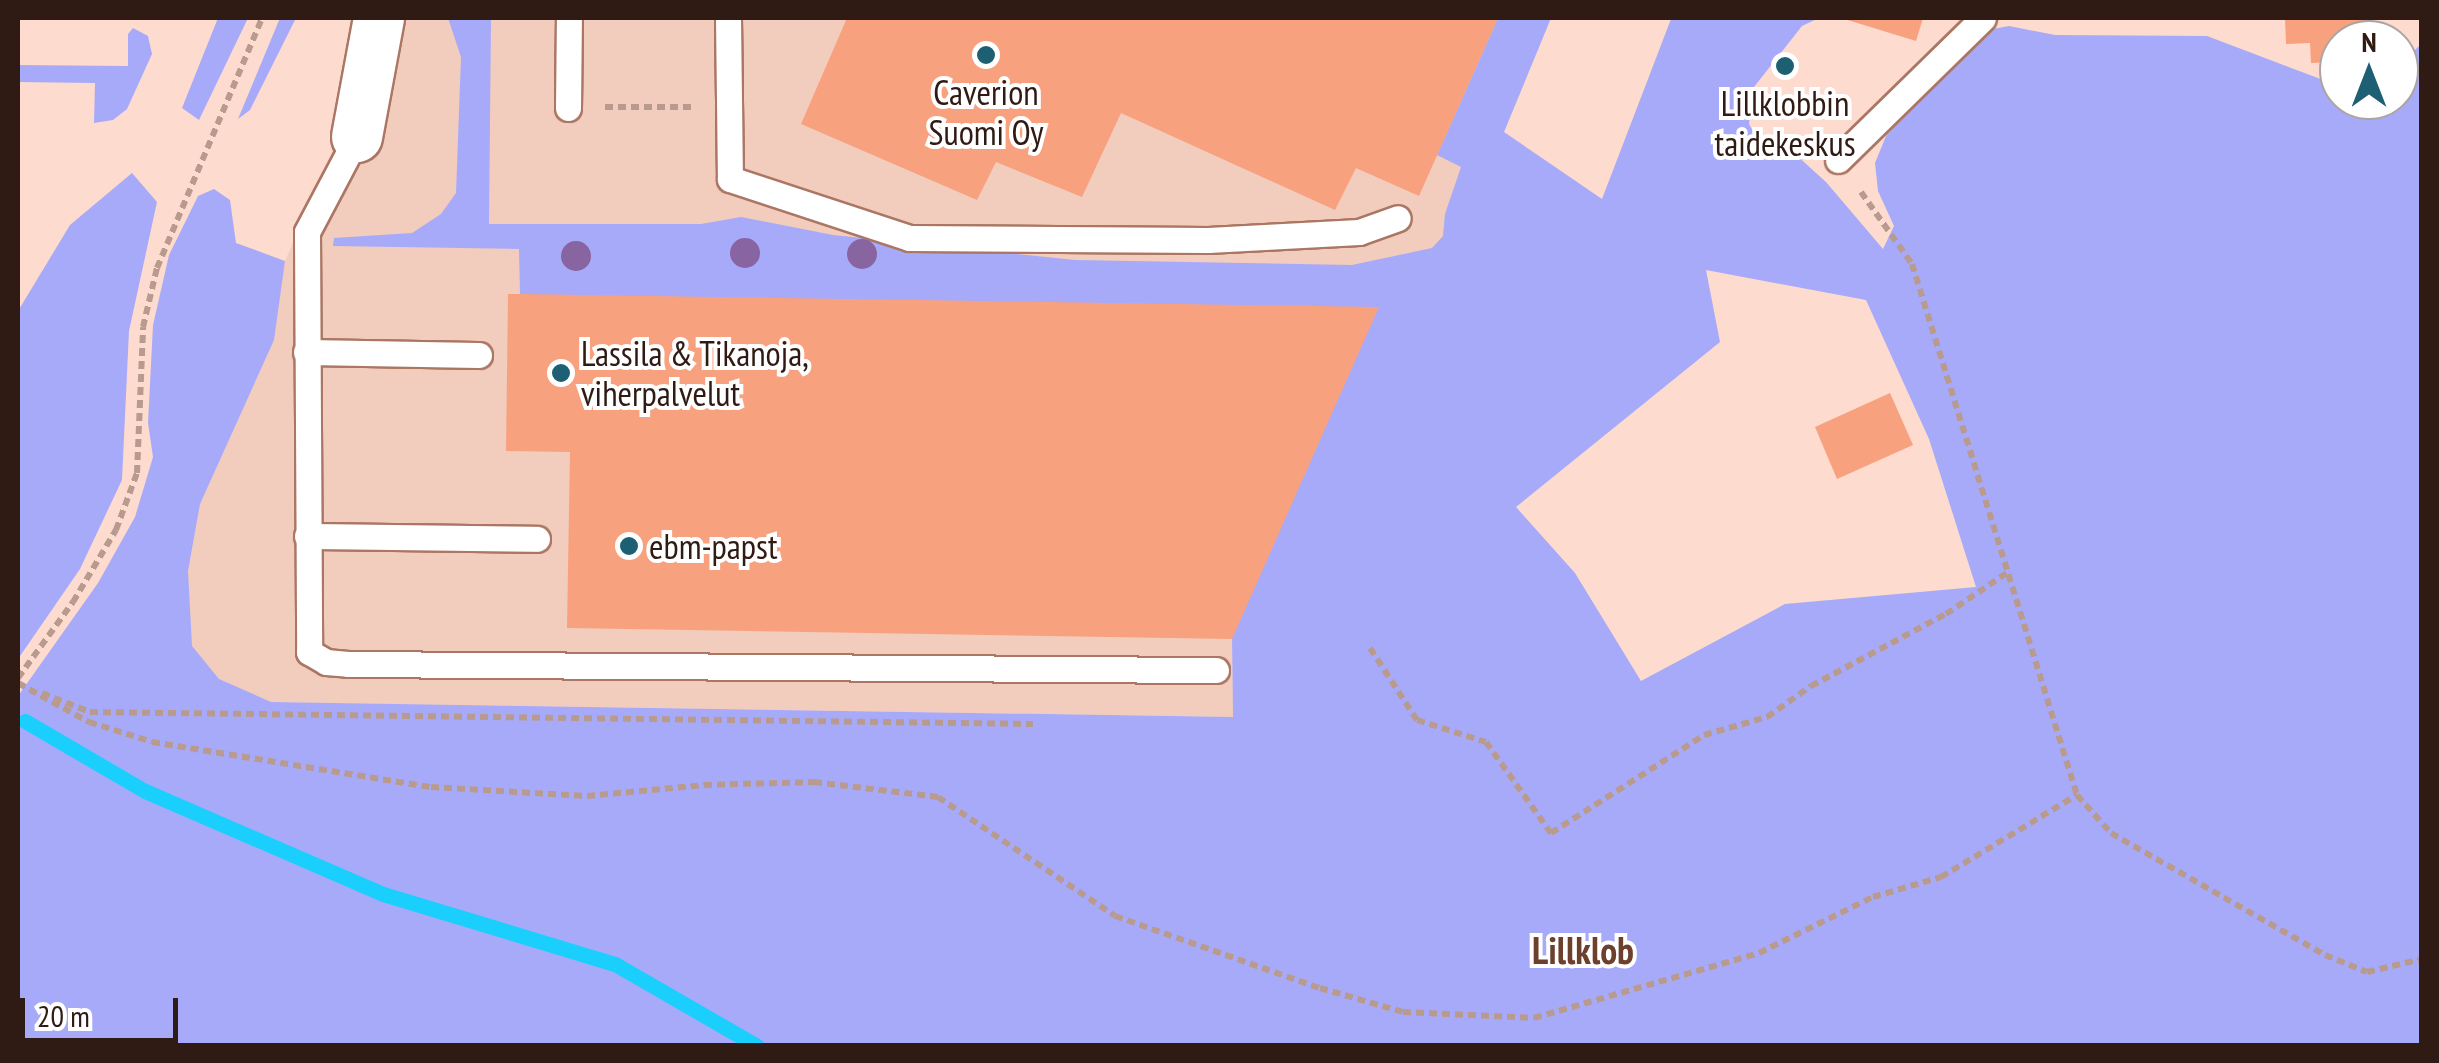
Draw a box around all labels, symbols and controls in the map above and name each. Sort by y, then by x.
north arrow [2319,20,2419,120]
text: N [2361,23,2377,60]
marker: Caverion Suomi Oy [975,44,997,66]
marker: Lillklobbin taidekeskus [1774,55,1796,77]
place label: Caverion Suomi Oy [928,71,1044,153]
place label: Lillklobbin taidekeskus [1715,82,1855,164]
place label: Lassila & Tikanoja, viherpalvelut [581,332,810,414]
marker: Lassila & Tikanoja, viherpalvelut [550,362,572,384]
place label: ebm-papst [649,525,778,567]
marker: ebm-papst [618,535,640,557]
district label: Lillklob [1532,927,1634,973]
scale bar [25,978,182,1040]
text: 20 m [37,996,90,1035]

